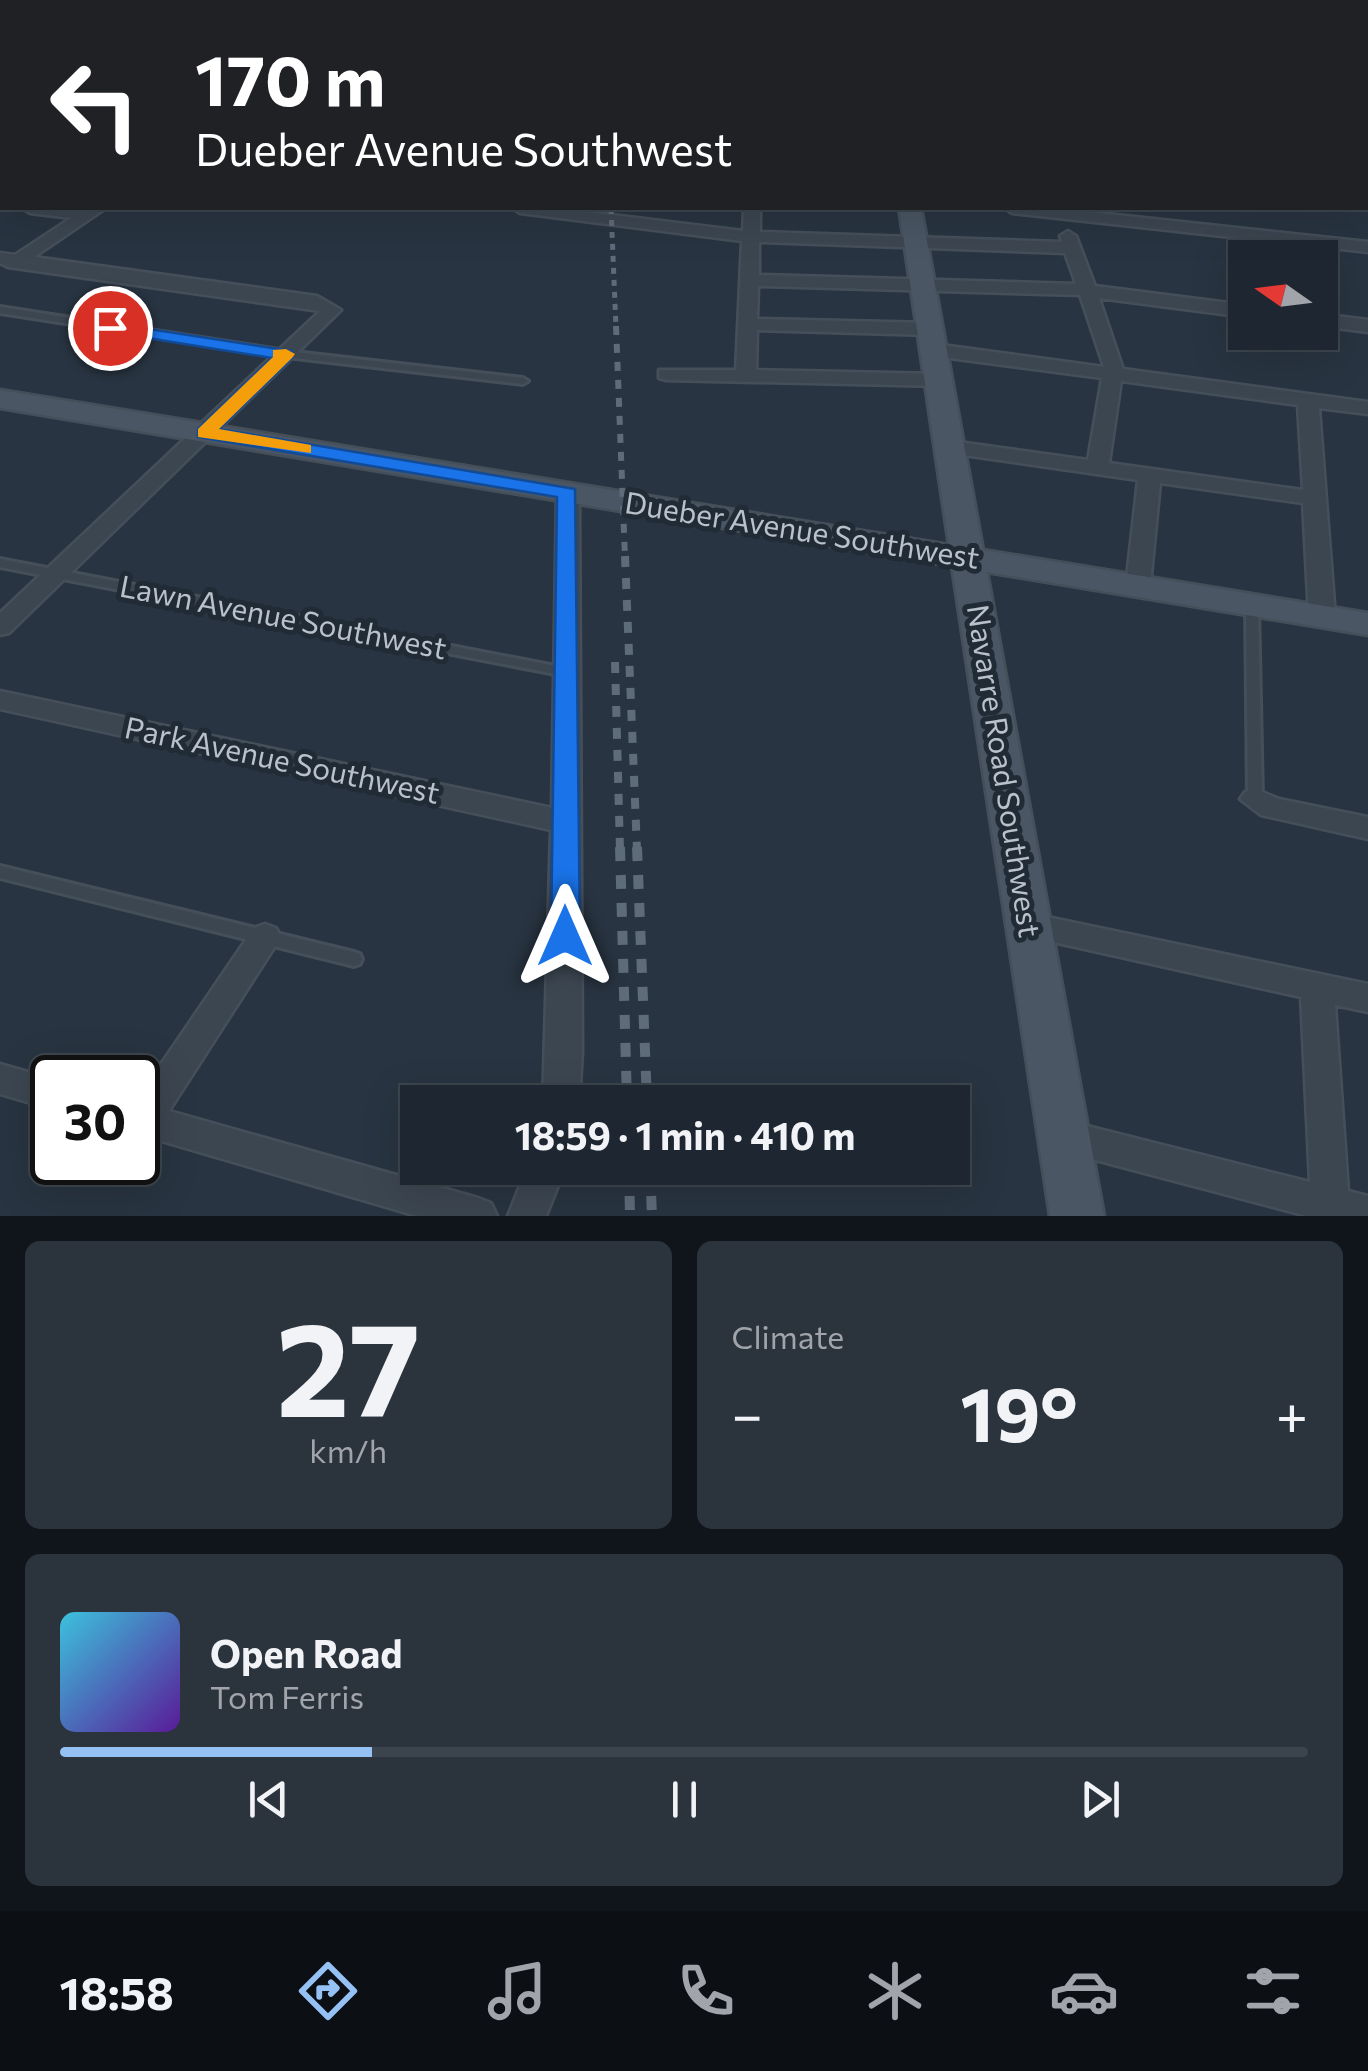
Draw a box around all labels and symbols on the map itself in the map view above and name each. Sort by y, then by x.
north arrow [1228,240,1338,350]
pin [68,286,153,371]
street label: Dueber Avenue Southwest [623,482,982,575]
street label: Lawn Avenue Southwest [117,566,450,665]
street label: Navarre Road Southwest [961,602,1050,940]
street label: Park Avenue Southwest [122,707,443,810]
position arrow [513,884,617,988]
speed limit sign: 30 [30,1055,160,1185]

